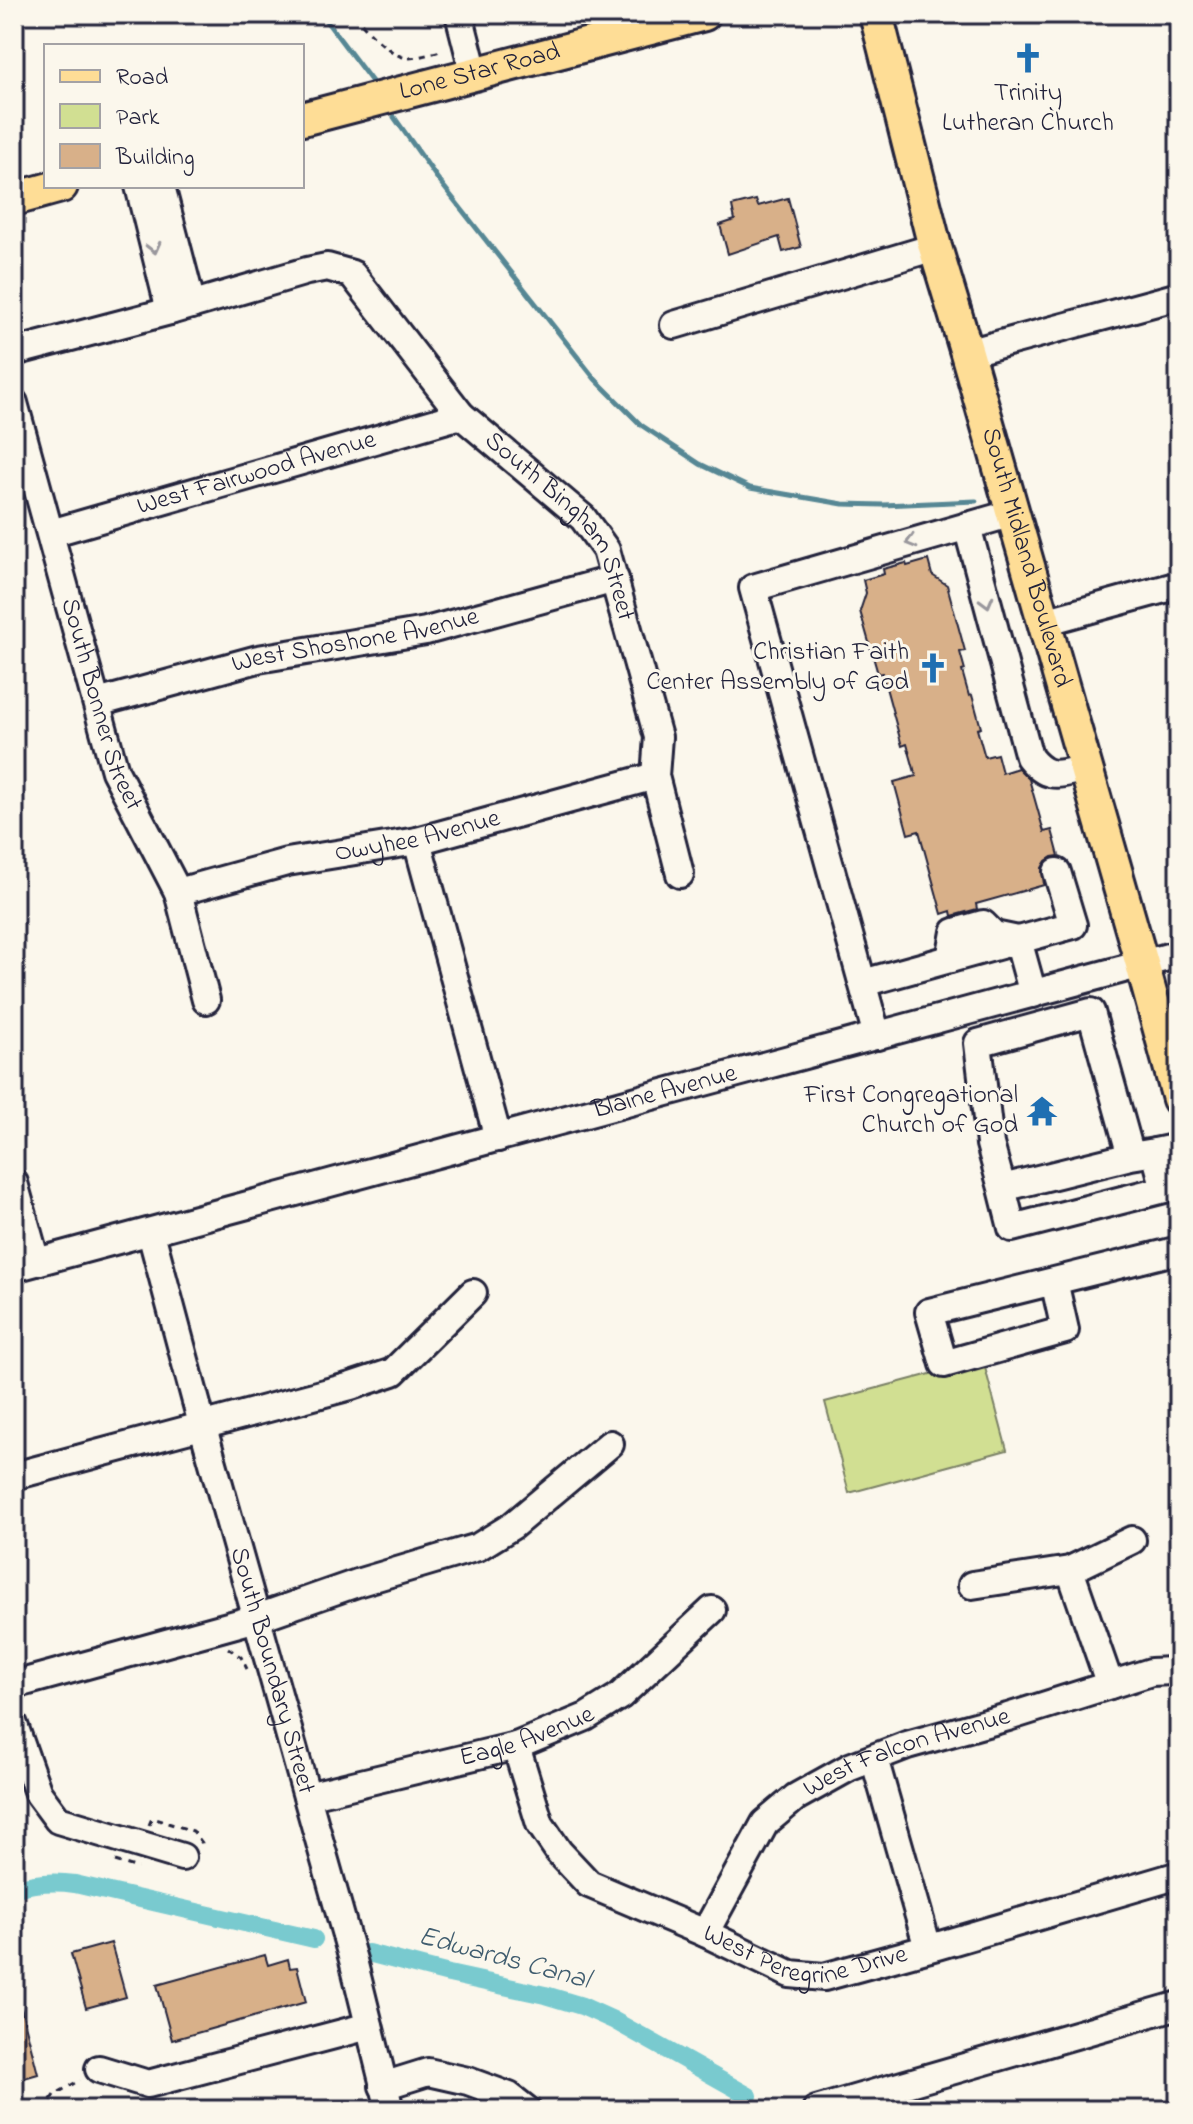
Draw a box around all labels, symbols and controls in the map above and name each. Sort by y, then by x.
street label: Lone Star Road [396,33,565,112]
church icon: Trinity Lutheran Church [1011,41,1045,75]
legend [44,44,304,188]
text: Road [116,61,169,96]
place label: Trinity Lutheran Church [942,75,1114,143]
text: Park [116,101,160,136]
text: Building [115,141,195,176]
one-way arrow [145,241,162,255]
street label: West Fairwood Avenue [133,421,381,526]
street label: South Bingham Street [475,423,644,626]
street label: South Midland Boulevard [970,423,1081,692]
one-way arrow [905,533,919,549]
street label: South Bonner Street [50,594,152,818]
one-way arrow [978,594,995,608]
street label: West Shoshone Avenue [228,598,484,684]
place label: Christian Faith Center Assembly of God [646,634,909,702]
church icon: Christian Faith Center Assembly of God [916,651,950,685]
street label: Owyhee Avenue [332,800,505,873]
street label: Blaine Avenue [587,1055,741,1130]
place label: First Congregational Church of God [803,1077,1018,1145]
temple icon: First Congregational Church of God [1025,1094,1059,1128]
street label: South Boundary Street [219,1543,324,1799]
street label: Eagle Avenue [456,1697,603,1778]
street label: West Falcon Avenue [797,1698,1015,1808]
water label: Edwards Canal [414,1916,597,2002]
street label: West Peregrine Drive [696,1916,912,1996]

